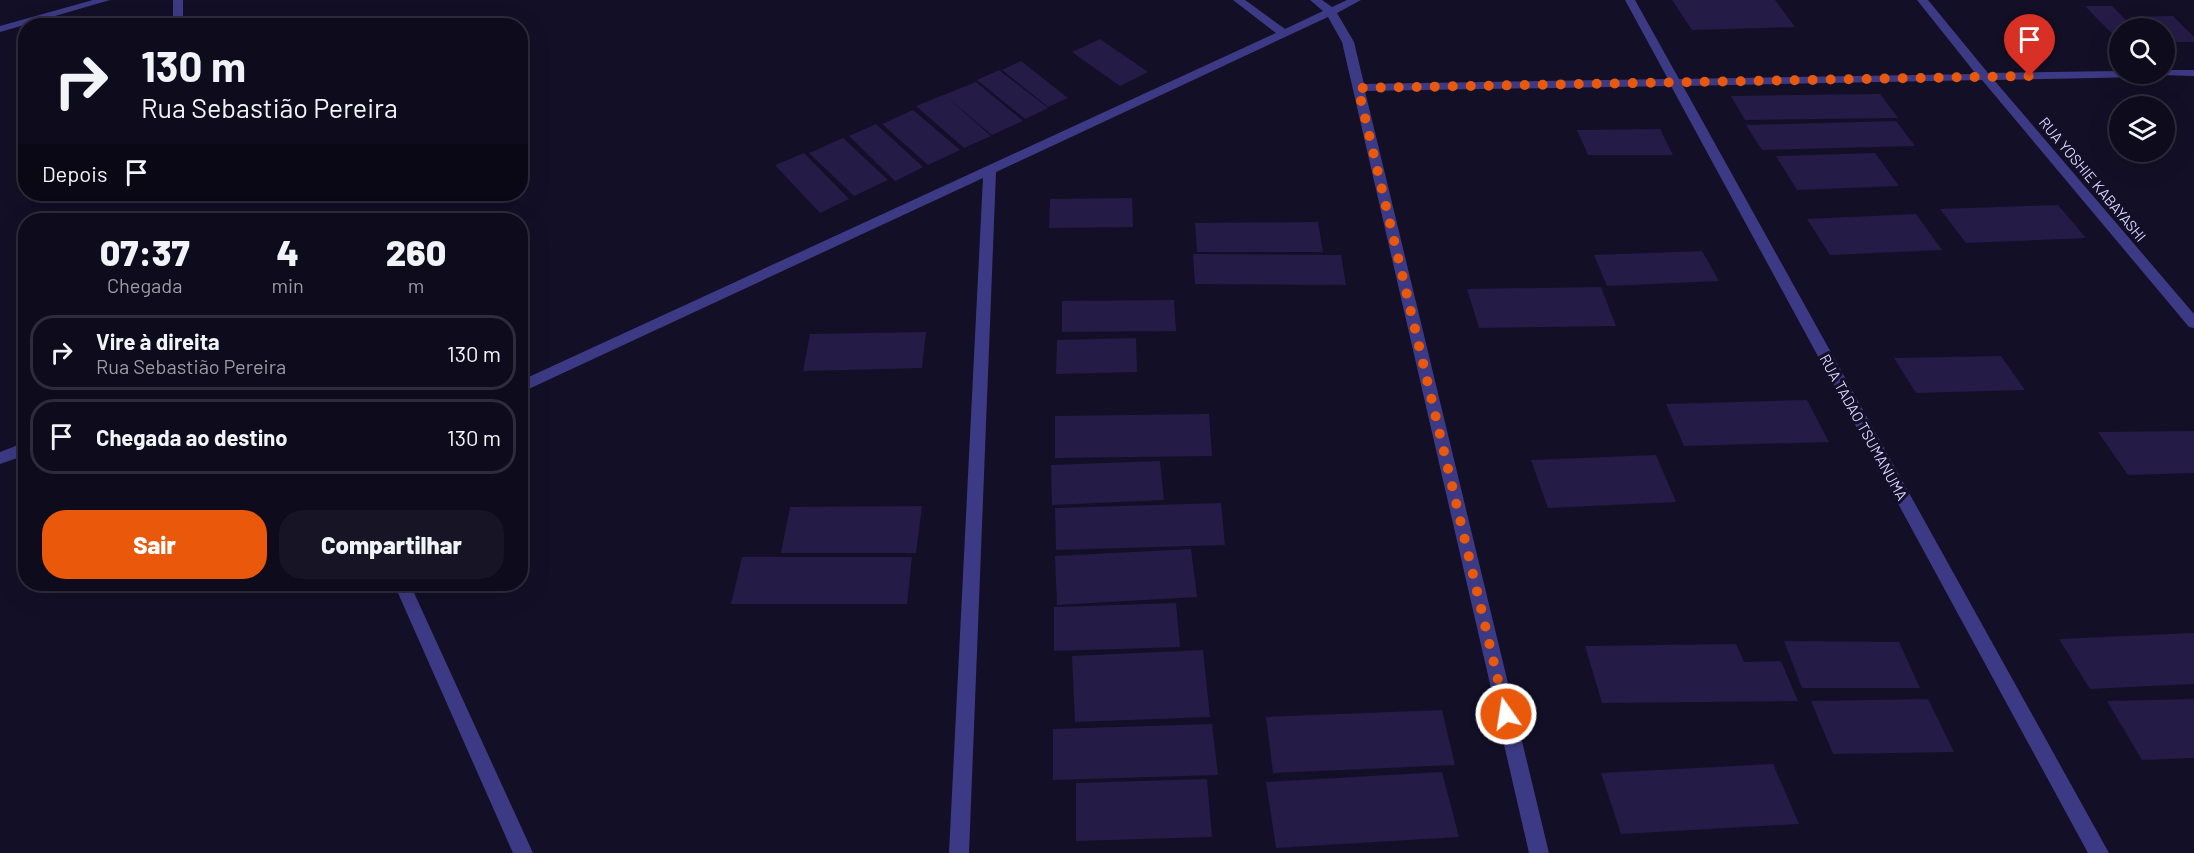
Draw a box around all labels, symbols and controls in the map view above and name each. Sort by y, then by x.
pin [2004,14,2055,76]
map controls [2109,18,2175,162]
button: search [2109,18,2175,84]
icon: arrive [2013,23,2046,56]
text: 130 m [141,40,246,90]
icon: right [42,42,120,120]
text: Rua Sebastião Pereira [141,91,398,123]
button: layers [2109,96,2175,162]
street label: RUA YOSHIE KABAYASHI [2036,113,2150,245]
icon: arrive [120,156,153,189]
text: Depois [42,160,108,186]
text: 07:37 [100,230,190,273]
text: 4 [276,230,299,273]
text: 260 [386,230,446,273]
text: Chegada [107,273,182,297]
text: min [271,273,304,297]
text: m [408,273,424,297]
text: Vire à direita [96,328,220,354]
icon: right [45,336,78,369]
text: 130 m [447,340,501,366]
street label: RUA TADAO TSUMANUMA [1816,351,1912,503]
text: Rua Sebastião Pereira [96,354,286,378]
icon: arrive [45,420,78,453]
text: Chegada ao destino [96,424,287,450]
text: 130 m [447,424,501,450]
button: Sair [42,510,267,579]
button: Compartilhar [279,510,504,579]
position arrow [1474,682,1538,746]

